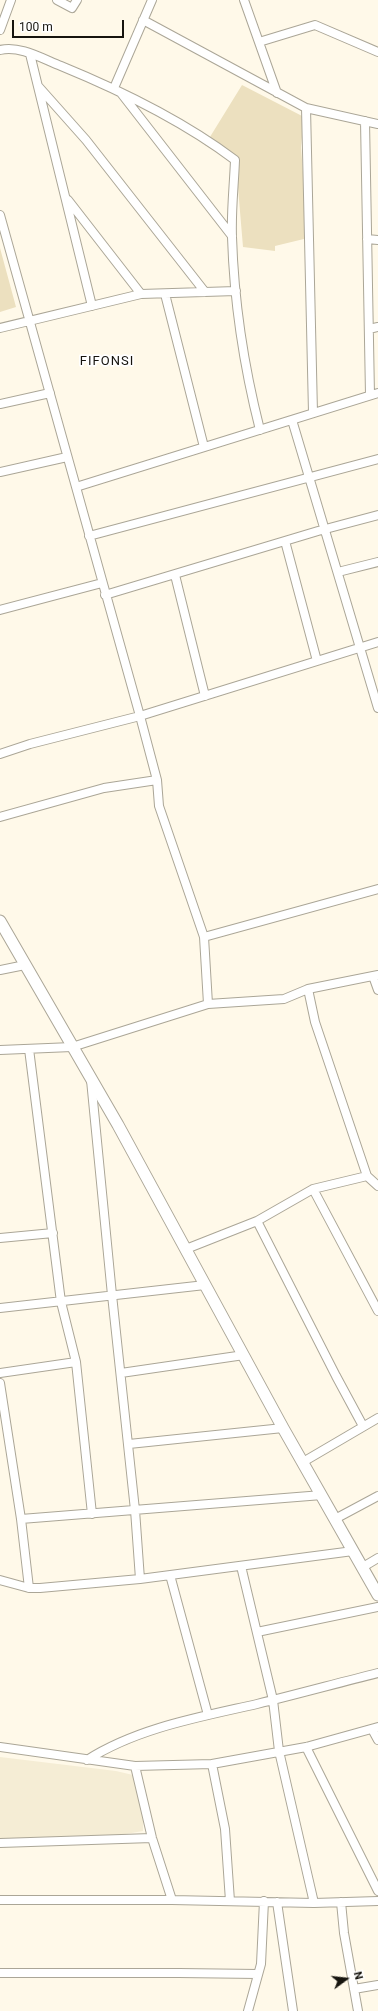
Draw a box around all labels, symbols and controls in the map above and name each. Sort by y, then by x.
scale bar [14,12,126,38]
text: 100 m [19,20,53,34]
district label: FIFONSI [80,354,134,370]
north arrow [326,1959,366,1999]
text: N [351,1970,365,1981]

